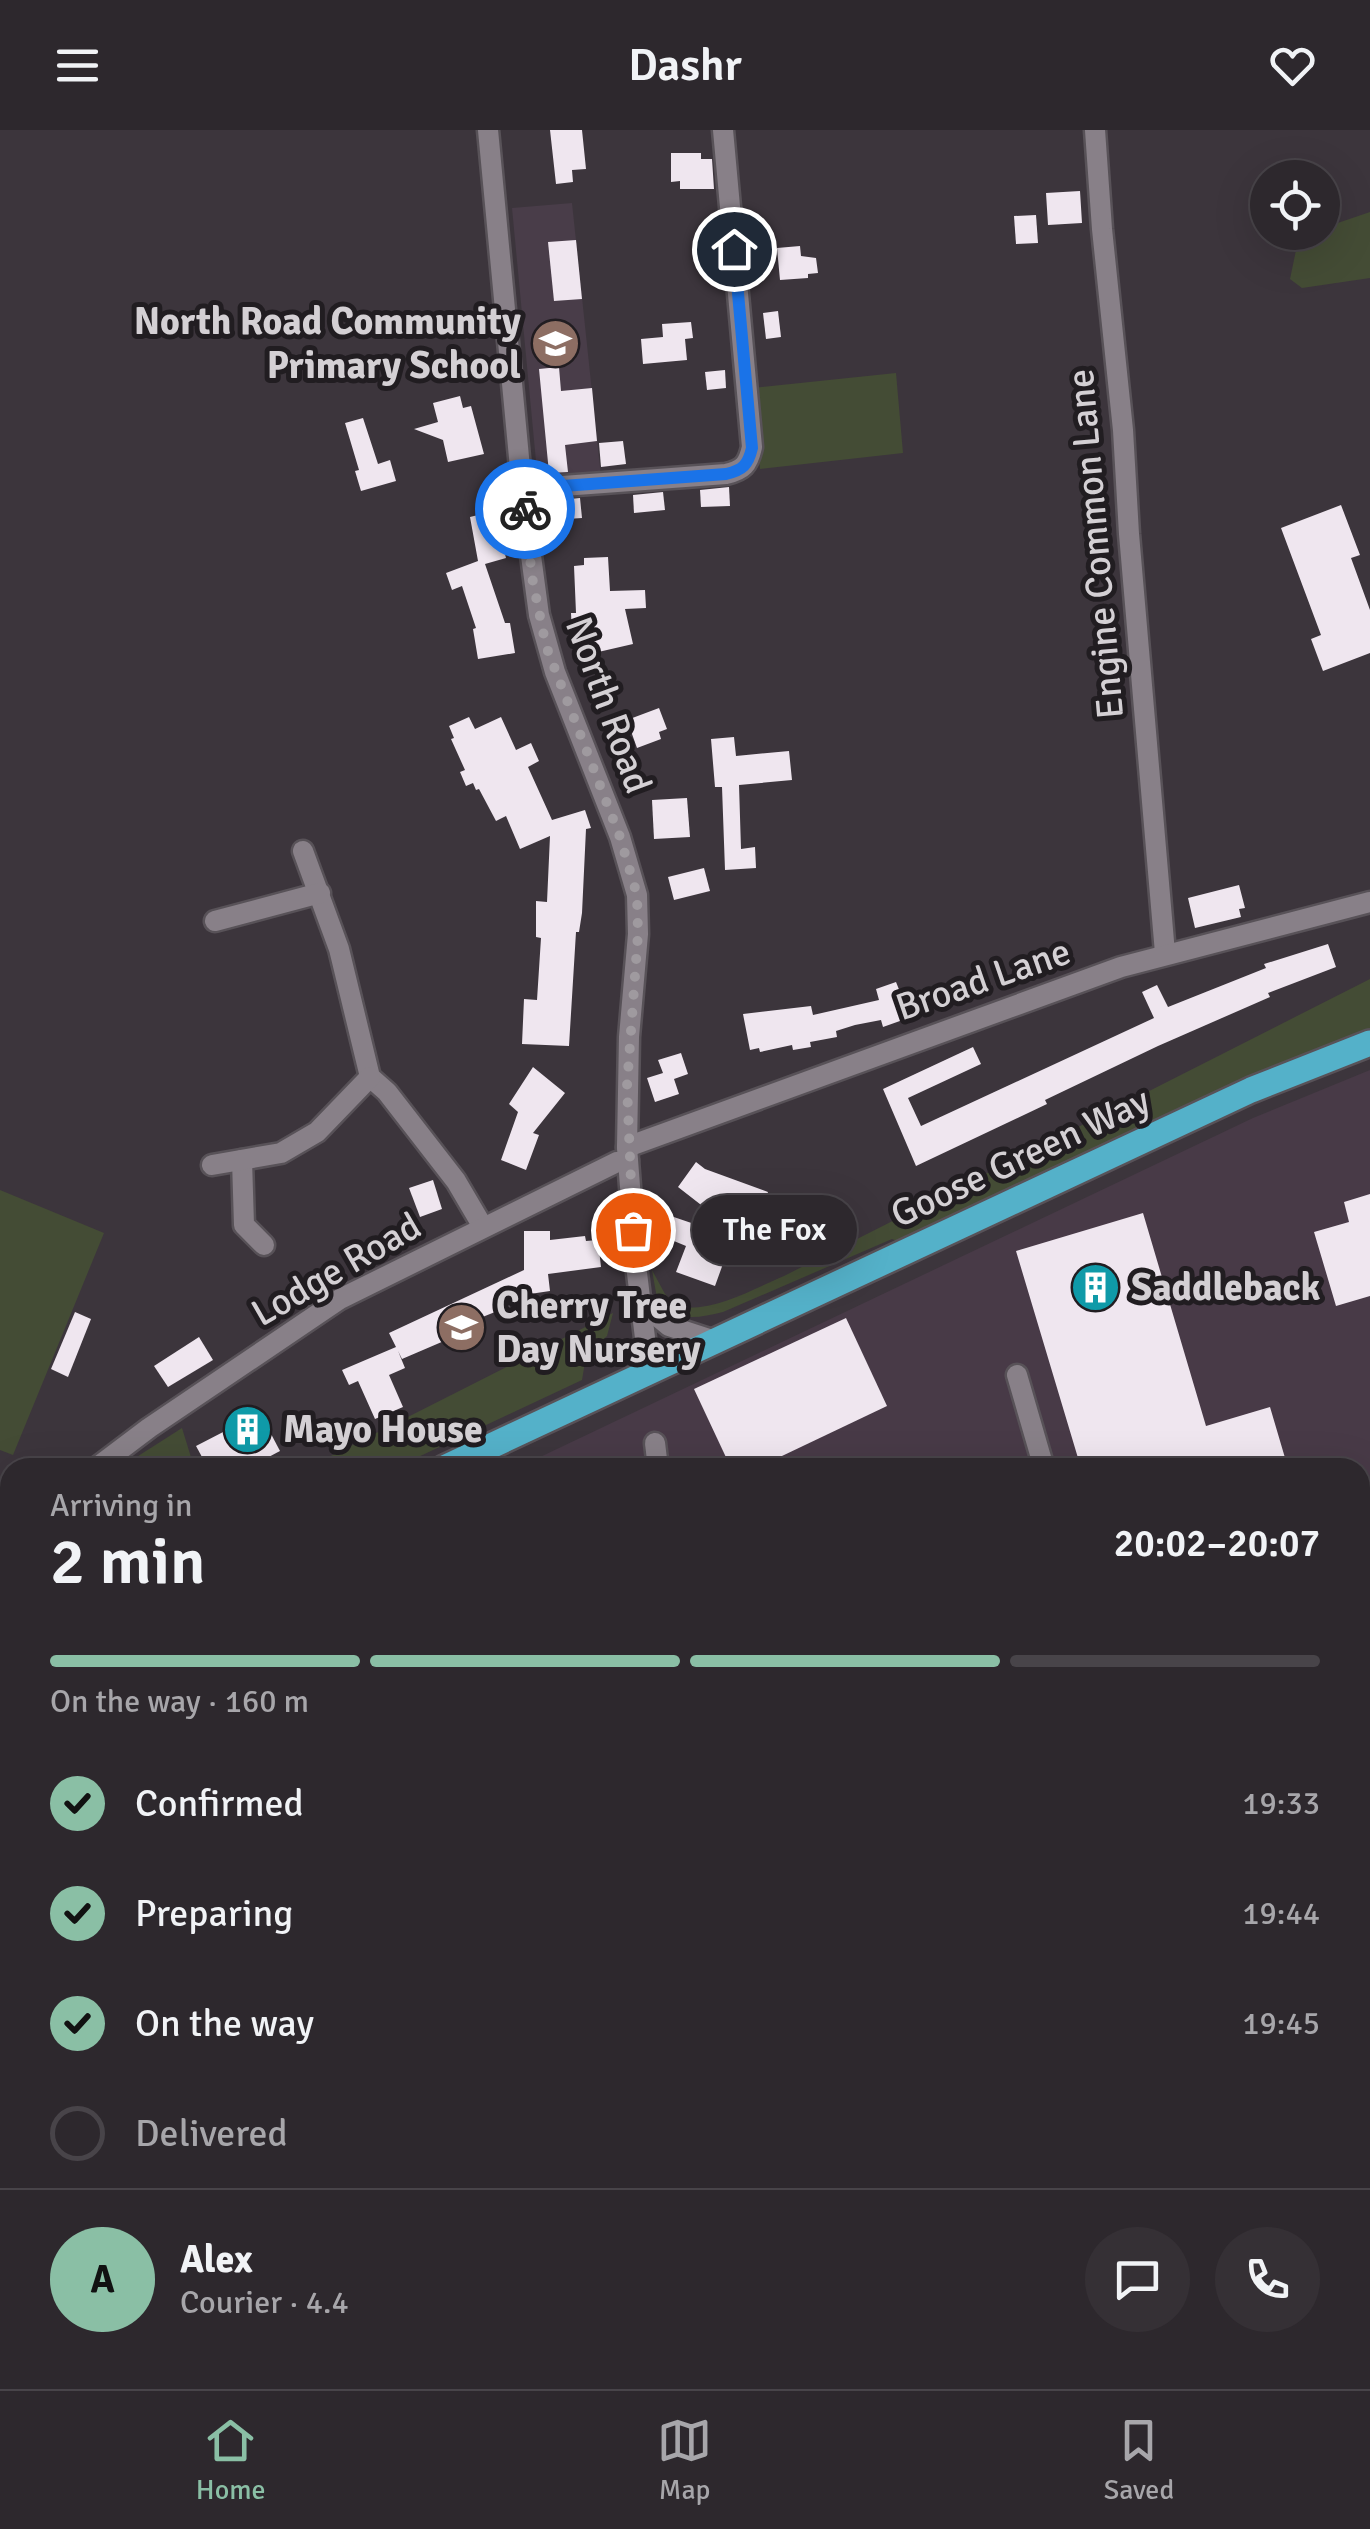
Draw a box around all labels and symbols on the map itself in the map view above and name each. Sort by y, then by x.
pin [692,207,777,292]
place label: North Road Community Primary School [134,298,521,389]
school or university icon: North Road Community Primary School [530,317,582,369]
street label: Engine Common Lane [1057,367,1134,721]
courier [475,459,575,559]
street label: North Road [555,611,662,800]
street label: Broad Lane [890,928,1077,1031]
street label: Goose Green Way [883,1077,1157,1238]
pin [591,1188,676,1273]
callout: The Fox [693,1195,858,1265]
street label: Lodge Road [243,1202,429,1337]
building icon: Saddleback [1070,1261,1122,1313]
place label: Saddleback [1131,1264,1320,1311]
place label: Cherry Tree Day Nursery [496,1282,701,1373]
school or university icon: Cherry Tree Day Nursery [435,1301,487,1353]
building icon: Mayo House [222,1403,274,1455]
place label: Mayo House [283,1406,483,1453]

